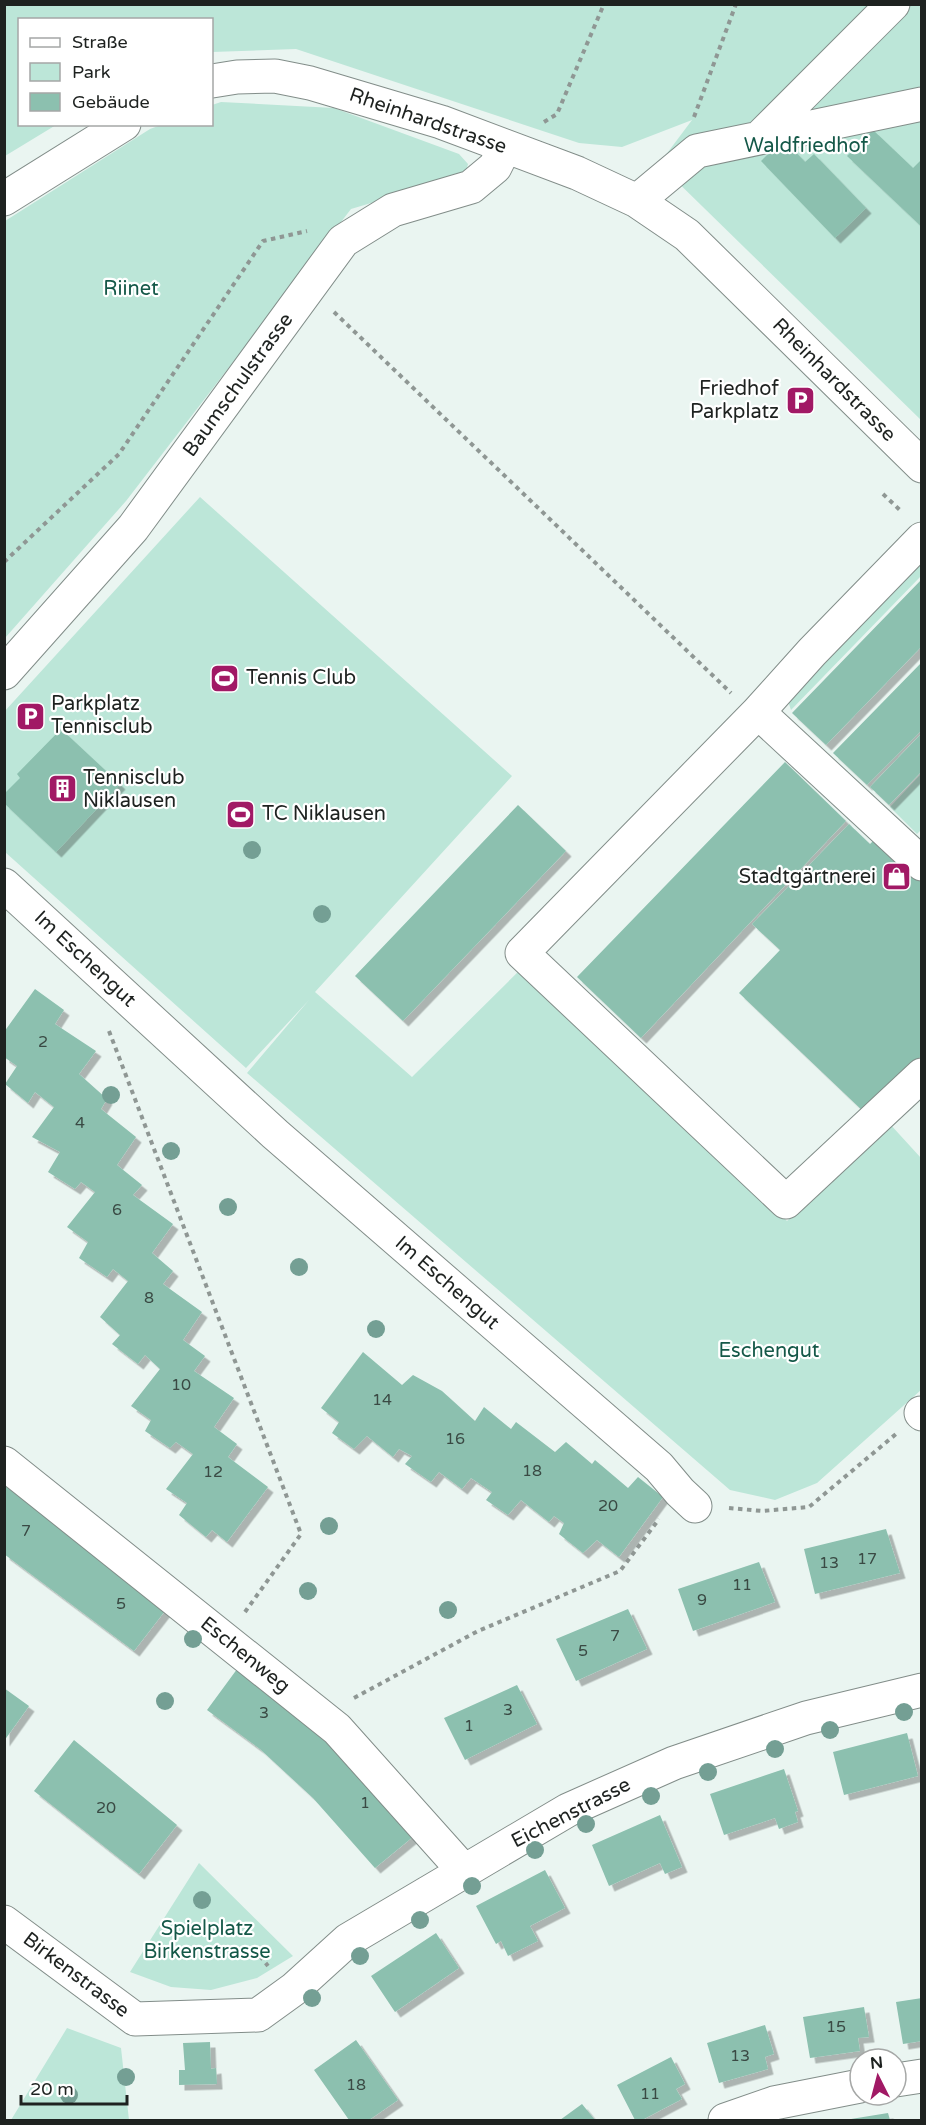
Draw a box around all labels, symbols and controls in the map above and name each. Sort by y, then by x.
legend [18,18,213,126]
text: Straße [72,31,128,53]
text: Park [72,61,111,83]
street label: Rheinhardstrasse [346,83,510,159]
text: Gebäude [72,91,150,113]
park label: Waldfriedhof [744,134,869,158]
park label: Riinet [103,277,159,301]
street label: Baumschulstrasse [178,309,298,461]
street label: Rheinhardstrasse [767,313,901,447]
place label: Friedhof Parkplatz [690,377,779,424]
parking icon: Friedhof Parkplatz [784,385,816,417]
sports icon: Tennis Club [209,662,241,694]
place label: Tennis Club [246,666,356,690]
place label: Parkplatz Tennisclub [51,692,153,739]
parking icon: Parkplatz Tennisclub [14,700,46,732]
place label: Tennisclub Niklausen [83,766,185,813]
building icon: Tennisclub Niklausen [46,773,78,805]
sports icon: TC Niklausen [225,798,257,830]
place label: TC Niklausen [262,802,386,826]
shop icon: Stadtgärtnerei [881,861,913,893]
place label: Stadtgärtnerei [739,865,876,889]
street label: Im Eschengut [29,906,141,1012]
house number: 2 [38,1032,48,1052]
house number: 4 [75,1113,85,1133]
house number: 6 [112,1200,122,1220]
street label: Im Eschengut [390,1231,504,1335]
house number: 8 [144,1288,154,1308]
park label: Eschengut [718,1339,820,1363]
house number: 10 [171,1375,191,1395]
house number: 14 [372,1390,392,1410]
house number: 16 [445,1429,465,1449]
house number: 18 [522,1461,542,1481]
house number: 12 [203,1462,223,1482]
house number: 20 [598,1496,618,1516]
house number: 7 [21,1521,31,1541]
house number: 17 [857,1549,877,1569]
house number: 13 [819,1553,839,1573]
house number: 11 [732,1575,752,1595]
house number: 9 [697,1590,707,1610]
house number: 5 [116,1594,126,1614]
street label: Eschenweg [195,1612,295,1698]
house number: 7 [610,1626,620,1646]
house number: 5 [578,1641,588,1661]
house number: 3 [503,1700,513,1720]
house number: 3 [259,1703,269,1723]
house number: 1 [464,1716,474,1736]
street label: Eichenstrasse [507,1773,635,1853]
house number: 1 [360,1793,370,1813]
house number: 20 [96,1798,116,1818]
park label: Spielplatz Birkenstrasse [143,1917,271,1964]
street label: Birkenstrasse [18,1927,134,2023]
house number: 15 [826,2017,846,2037]
house number: 13 [730,2046,750,2066]
north arrow [848,2047,908,2107]
text: N [869,2052,884,2074]
scale bar [21,2068,128,2106]
house number: 18 [346,2075,366,2095]
text: 20 m [30,2078,74,2100]
house number: 11 [640,2084,660,2104]

